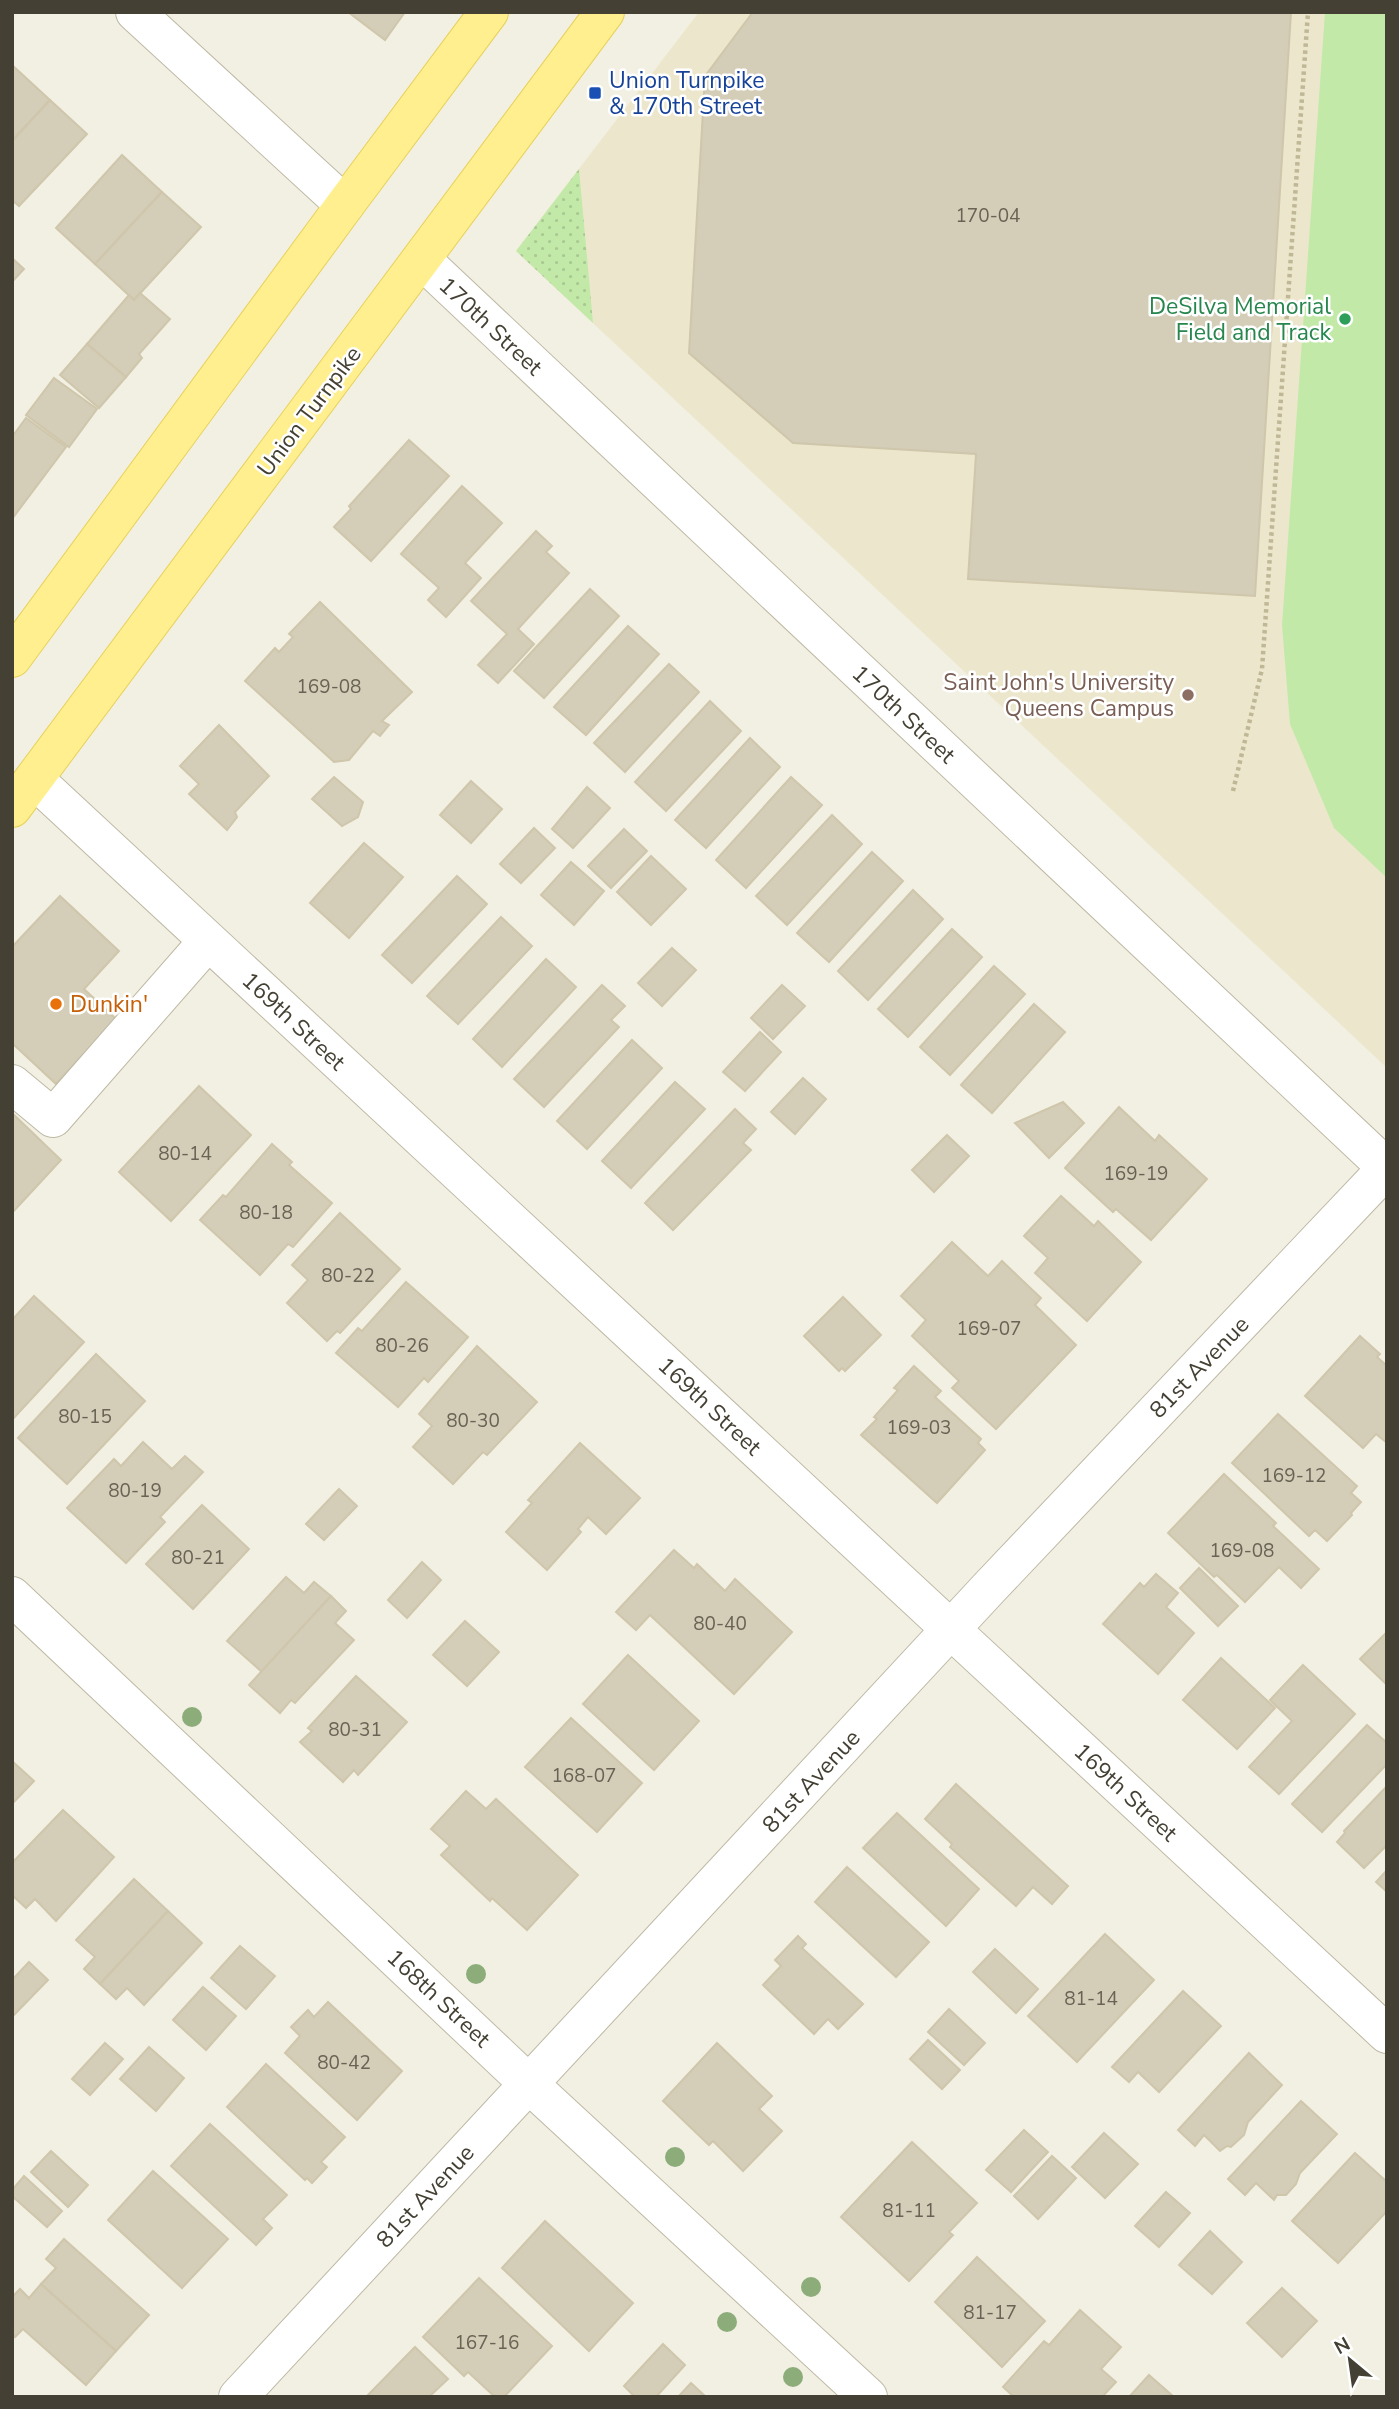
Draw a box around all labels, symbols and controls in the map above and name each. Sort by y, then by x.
place label: Union Turnpike & 170th Street [609,65,764,122]
marker: Union Turnpike & 170th Street [587,85,603,101]
house number: 170-04 [955,203,1021,229]
street label: 170th Street [432,270,550,383]
place label: DeSilva Memorial Field and Track [1149,291,1331,348]
marker: DeSilva Memorial Field and Track [1337,311,1353,327]
street label: Union Turnpike [250,340,369,483]
street label: 170th Street [845,658,963,771]
place label: Saint John's University Queens Campus [943,667,1174,724]
house number: 169-08 [296,674,362,700]
marker: Saint John's University Queens Campus [1180,687,1196,703]
street label: 169th Street [235,965,353,1078]
place label: Dunkin' [70,989,148,1020]
marker: Dunkin' [48,996,64,1012]
house number: 80-14 [158,1141,212,1167]
house number: 169-19 [1103,1161,1169,1187]
house number: 80-18 [239,1200,293,1226]
house number: 80-22 [321,1263,375,1289]
street label: 81st Avenue [1143,1310,1256,1425]
house number: 169-07 [956,1316,1022,1342]
house number: 80-26 [375,1333,429,1359]
street label: 169th Street [651,1350,769,1463]
house number: 80-15 [58,1404,112,1430]
house number: 80-30 [446,1408,500,1434]
house number: 169-03 [886,1415,952,1441]
house number: 169-12 [1261,1463,1327,1489]
house number: 80-19 [108,1478,162,1504]
house number: 169-08 [1209,1538,1275,1564]
house number: 80-21 [171,1545,225,1571]
house number: 80-40 [693,1611,747,1637]
house number: 80-31 [328,1717,382,1743]
street label: 81st Avenue [755,1723,867,1840]
street label: 169th Street [1067,1736,1185,1849]
house number: 168-07 [551,1763,617,1789]
street label: 168th Street [380,1942,498,2055]
house number: 81-14 [1064,1986,1118,2012]
house number: 80-42 [317,2050,371,2076]
street label: 81st Avenue [369,2138,481,2255]
house number: 81-11 [882,2198,936,2224]
house number: 81-17 [963,2300,1017,2326]
north arrow [1315,2325,1385,2395]
house number: 167-16 [454,2330,520,2356]
text: N [1330,2331,1355,2361]

